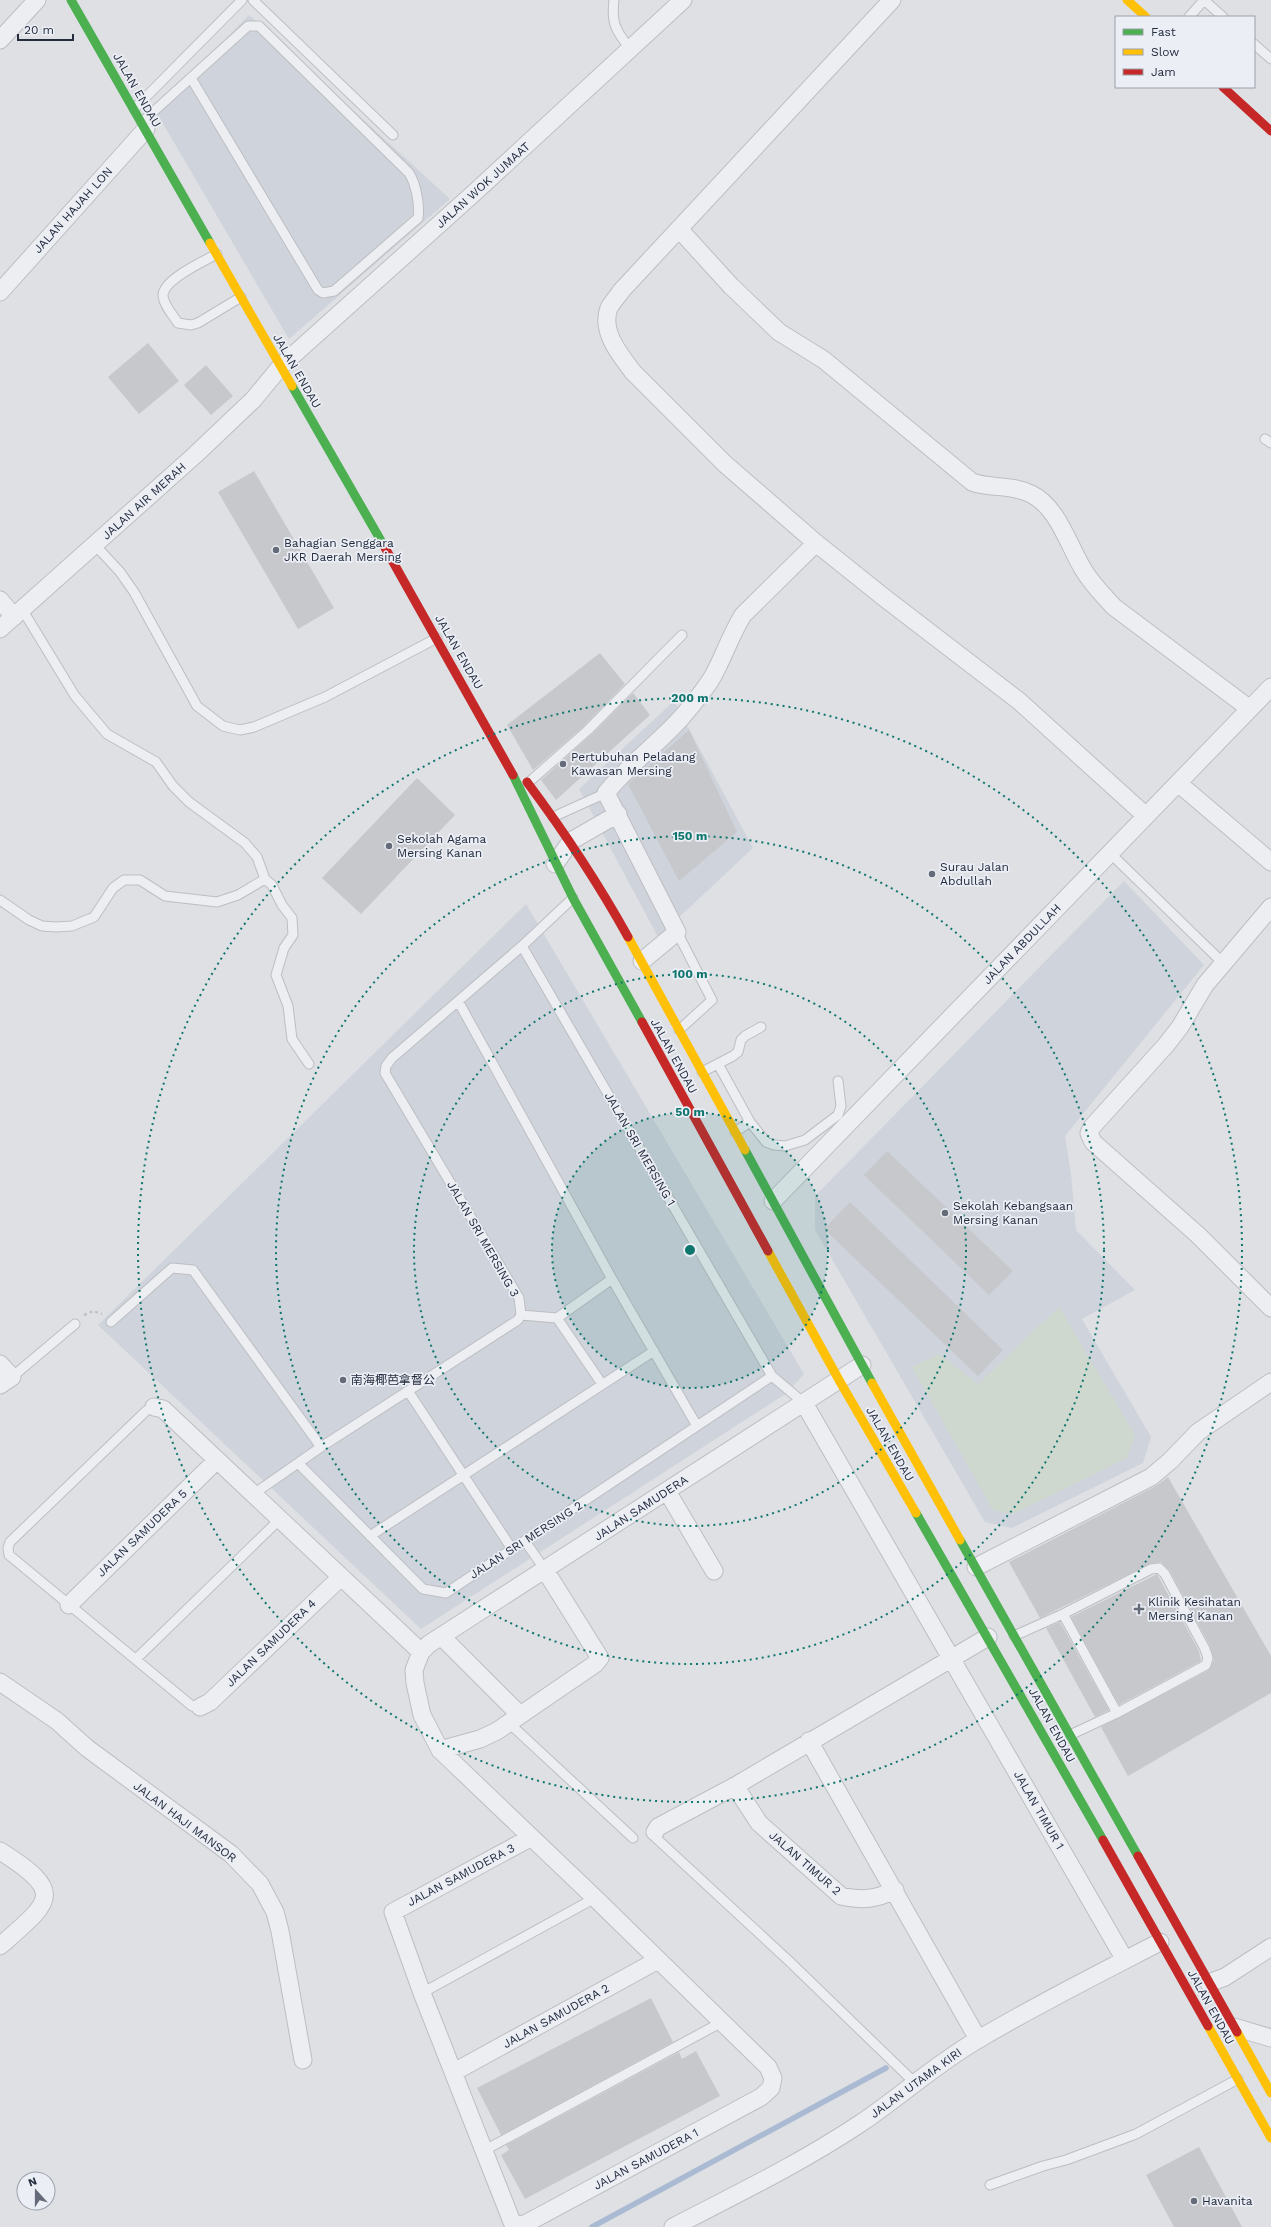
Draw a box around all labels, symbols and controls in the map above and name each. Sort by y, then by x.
scale bar [18,16,73,42]
legend [1115,16,1255,88]
text: 20 m [24,23,54,37]
text: Fast [1151,25,1176,39]
text: Slow [1151,45,1179,59]
street label: JALAN ENDAU [110,50,164,130]
text: Jam [1151,65,1176,79]
street label: JALAN WOK JUMAAT [433,139,533,231]
street label: JALAN HAJAH LON [31,164,115,256]
street label: JALAN ENDAU [270,331,324,411]
street label: JALAN AIR MERAH [99,460,189,542]
place label: Bahagian Senggara JKR Daerah Mersing [284,536,402,564]
marker: Bahagian Senggara JKR Daerah Mersing [271,545,281,555]
street label: JALAN ENDAU [432,612,486,692]
text: 200 m [671,691,709,705]
place label: Pertubuhan Peladang Kawasan Mersing [571,750,696,778]
marker: Pertubuhan Peladang Kawasan Mersing [558,759,568,769]
text: 150 m [673,829,707,843]
place label: Sekolah Agama Mersing Kanan [397,832,486,860]
marker: Sekolah Agama Mersing Kanan [384,841,394,851]
place label: Surau Jalan Abdullah [940,860,1009,888]
marker: Surau Jalan Abdullah [927,869,937,879]
street label: JALAN ABDULLAH [980,901,1064,987]
text: 100 m [672,967,708,981]
street label: JALAN ENDAU [648,1016,700,1096]
street label: JALAN SRI MERSING 1 [602,1090,678,1208]
text: 50 m [675,1105,705,1119]
street label: JALAN SRI MERSING 3 [444,1179,522,1299]
place label: Sekolah Kebangsaan Mersing Kanan [953,1199,1073,1227]
marker: Sekolah Kebangsaan Mersing Kanan [940,1208,950,1218]
centre of rings [683,1243,697,1257]
place label: 南海椰芭拿督公 [351,1373,435,1387]
marker: 南海椰芭拿督公 [338,1375,348,1385]
street label: JALAN ENDAU [863,1404,917,1484]
street label: JALAN SAMUDERA [592,1472,691,1544]
street label: JALAN SAMUDERA 5 [94,1486,190,1580]
street label: JALAN SRI MERSING 2 [467,1498,585,1582]
place label: Klinik Kesihatan Mersing Kanan [1148,1595,1241,1623]
street label: JALAN SAMUDERA 4 [223,1596,319,1690]
marker: Klinik Kesihatan Mersing Kanan [1133,1603,1145,1615]
street label: JALAN ENDAU [1026,1685,1078,1765]
street label: JALAN TIMUR 1 [1011,1768,1067,1852]
street label: JALAN HAJI MANSOR [131,1779,239,1865]
street label: JALAN TIMUR 2 [766,1828,844,1898]
street label: JALAN SAMUDERA 3 [405,1841,517,1909]
street label: JALAN ENDAU [1185,1967,1237,2047]
street label: JALAN SAMUDERA 2 [500,1981,612,2051]
street label: JALAN UTAMA KIRI [867,2045,965,2121]
street label: JALAN SAMUDERA 1 [591,2125,701,2193]
north arrow [16,2171,56,2211]
text: N [26,2175,39,2190]
place label: Havanita [1202,2194,1253,2208]
marker: Havanita [1189,2196,1199,2206]

